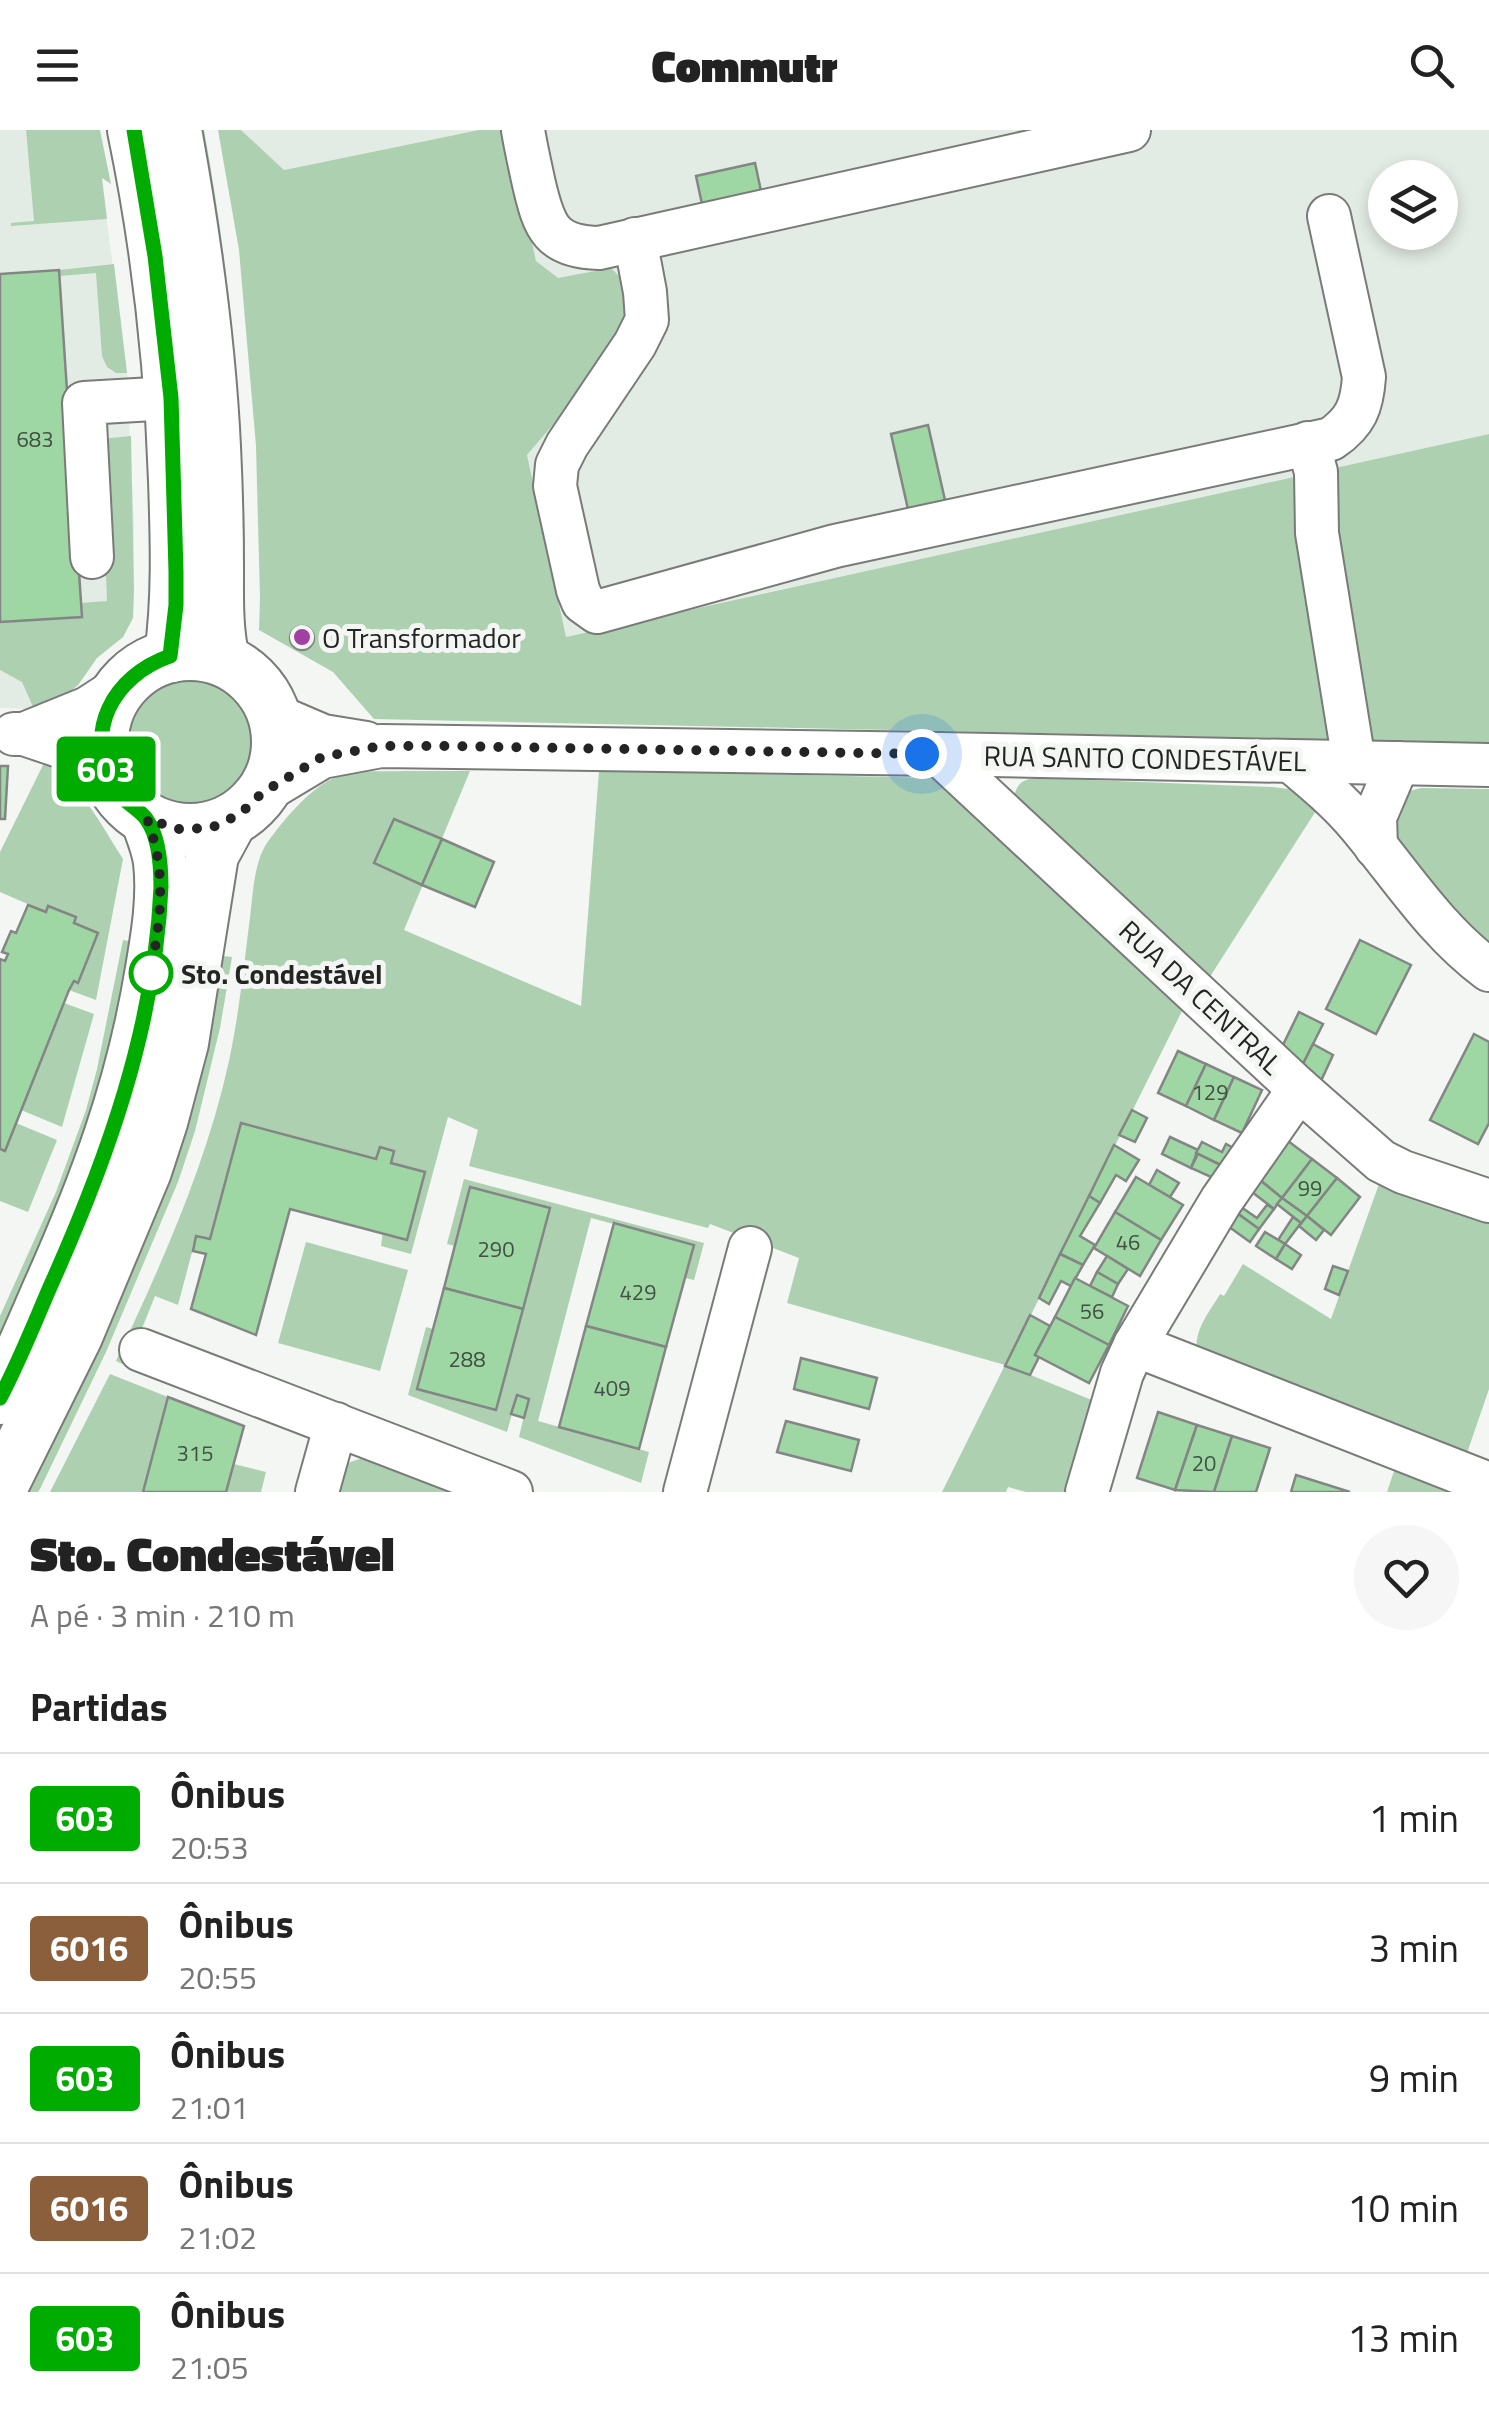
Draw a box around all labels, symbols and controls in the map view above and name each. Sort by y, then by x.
text: Commutr [651,31,838,99]
icon: menu [30,38,85,93]
icon: search [1404,38,1459,93]
map controls [1368,160,1458,250]
button: layers [1368,160,1458,250]
house number: 683 [17,422,53,456]
place label: O Transformador [322,616,521,659]
marker: O Transformador [291,626,313,648]
your location [897,729,947,779]
street label: RUA SANTO CONDESTÁVEL [983,734,1307,782]
line badge: 603 [48,736,164,802]
text: 603 [77,742,135,796]
street label: RUA DA CENTRAL [1110,910,1293,1085]
marker: Sto. Condestável [130,952,172,994]
place label: Sto. Condestável [181,952,383,995]
house number: 129 [1192,1075,1228,1109]
house number: 99 [1298,1171,1322,1205]
house number: 46 [1116,1225,1140,1259]
house number: 290 [478,1232,514,1266]
house number: 429 [620,1275,656,1309]
house number: 56 [1080,1294,1104,1328]
house number: 288 [449,1342,485,1376]
house number: 409 [594,1371,630,1405]
house number: 315 [177,1436,213,1470]
house number: 20 [1192,1446,1216,1480]
text: Sto. Condestável [30,1517,395,1590]
button: heart [1354,1525,1459,1630]
text: A pé · 3 min · 210 m [30,1591,295,1639]
text: Partidas [30,1678,168,1736]
text: Ônibus [170,1765,285,1823]
text: 1 min [1369,1789,1459,1847]
text: 603 [56,1791,114,1845]
text: 20:53 [170,1823,249,1871]
text: Ônibus [178,1895,294,1953]
text: 3 min [1369,1919,1459,1977]
text: 6016 [50,1921,128,1975]
text: 20:55 [178,1953,257,2001]
text: Ônibus [170,2025,285,2083]
text: 9 min [1369,2049,1459,2107]
text: 603 [56,2051,114,2105]
text: 21:01 [170,2083,249,2131]
text: Ônibus [178,2155,294,2213]
text: 10 min [1348,2179,1459,2237]
text: 6016 [50,2181,128,2235]
text: 21:02 [178,2213,257,2261]
text: Ônibus [170,2285,285,2343]
text: 13 min [1348,2309,1459,2367]
text: 603 [56,2311,114,2365]
text: 21:05 [170,2343,249,2391]

